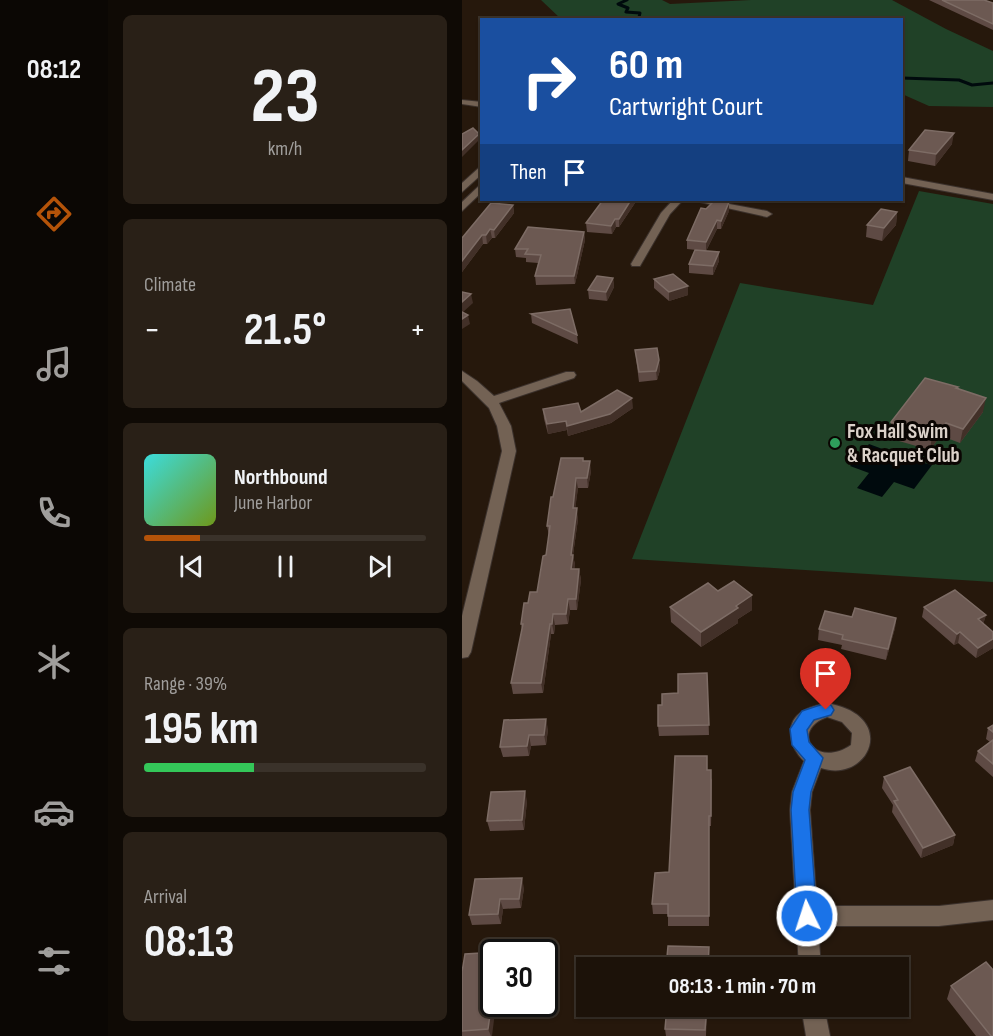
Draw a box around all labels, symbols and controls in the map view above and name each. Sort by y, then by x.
text: 60 m [609,40,683,91]
icon: right [510,42,588,120]
text: 23 [250,51,320,144]
text: 08:12 [27,54,81,86]
text: Cartwright Court [609,91,763,123]
text: km/h [268,137,302,161]
icon: arrive [558,156,591,189]
text: Then [510,159,546,186]
icon: directions [33,193,75,235]
text: Climate [144,273,196,297]
text: 21.5° [244,303,326,358]
text: − [144,310,160,350]
text: + [410,310,426,350]
icon: music [33,343,75,385]
place label: Fox Hall Swim & Racquet Club [847,419,960,468]
marker: Fox Hall Swim & Racquet Club [828,436,842,450]
text: Northbound [234,464,328,491]
text: June Harbor [234,491,312,515]
icon: phone [33,492,75,534]
icon: previous [175,550,208,583]
icon: pause [269,550,302,583]
icon: next [363,550,396,583]
icon: climate [33,641,75,683]
pin [800,648,851,710]
icon: arrive [809,657,842,690]
text: Range · 39% [144,672,227,696]
text: 195 km [144,702,259,757]
icon: car [33,791,75,833]
position arrow [775,884,839,948]
text: Arrival [144,885,187,909]
text: 08:13 [144,915,235,970]
speed limit sign: 30 [480,939,558,1017]
icon: filters [33,940,75,982]
text: 08:13 · 1 min · 70 m [669,973,816,1000]

